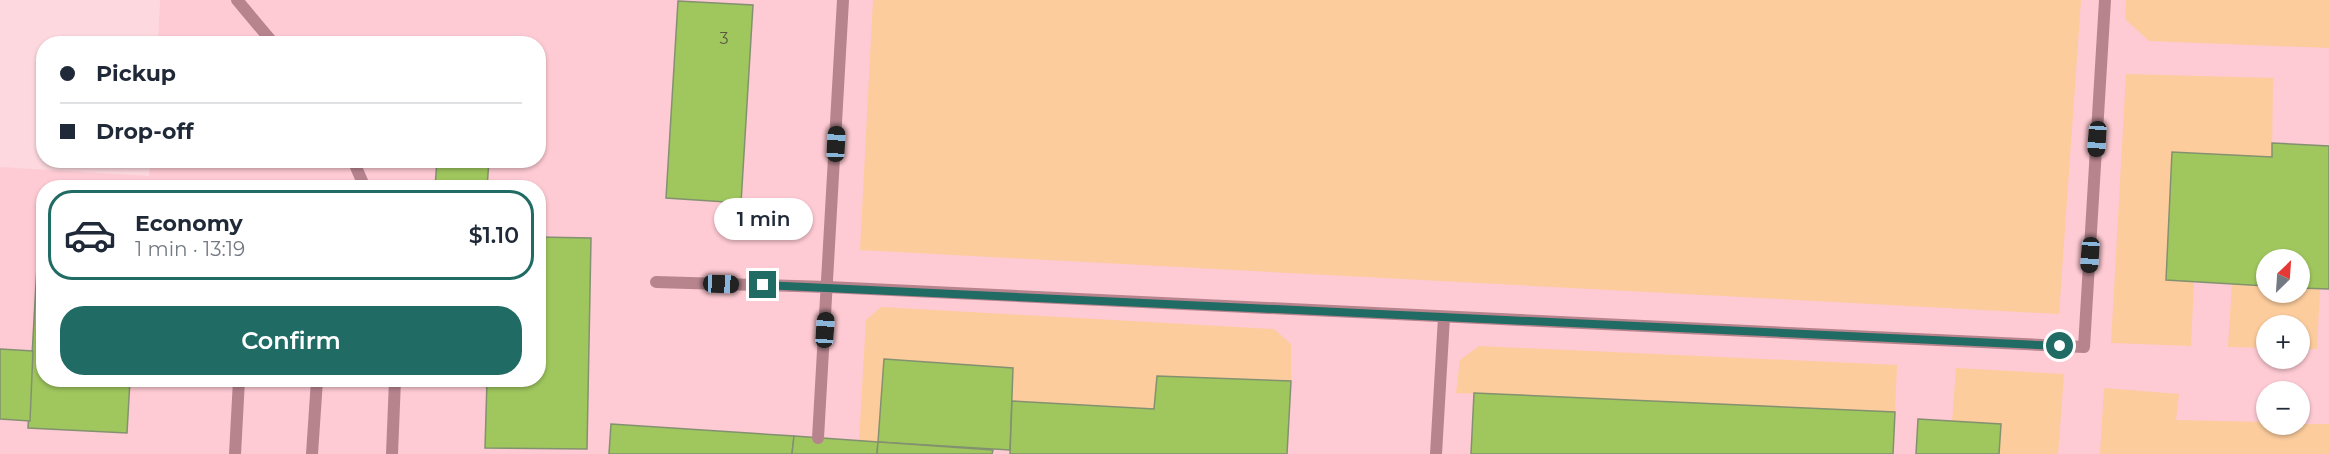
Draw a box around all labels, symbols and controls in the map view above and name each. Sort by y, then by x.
house number: 3 [719,29,729,48]
text: Pickup [96,60,176,87]
text: Drop-off [96,118,194,145]
car [2087,120,2107,158]
car [826,126,846,162]
callout: 1 min [714,198,813,240]
text: 1 min [737,207,790,231]
icon: car [63,208,117,262]
text: Economy [135,210,243,237]
text: $1.10 [469,222,519,249]
car [2080,236,2100,274]
text: 1 min · 13:19 [135,237,245,261]
north arrow [2256,249,2310,303]
map controls [2256,249,2310,435]
route end [749,271,776,298]
car [703,274,739,294]
button: Confirm [60,306,522,375]
car [815,311,835,349]
button: + [2256,315,2310,369]
route start [2046,332,2073,359]
button: − [2256,381,2310,435]

